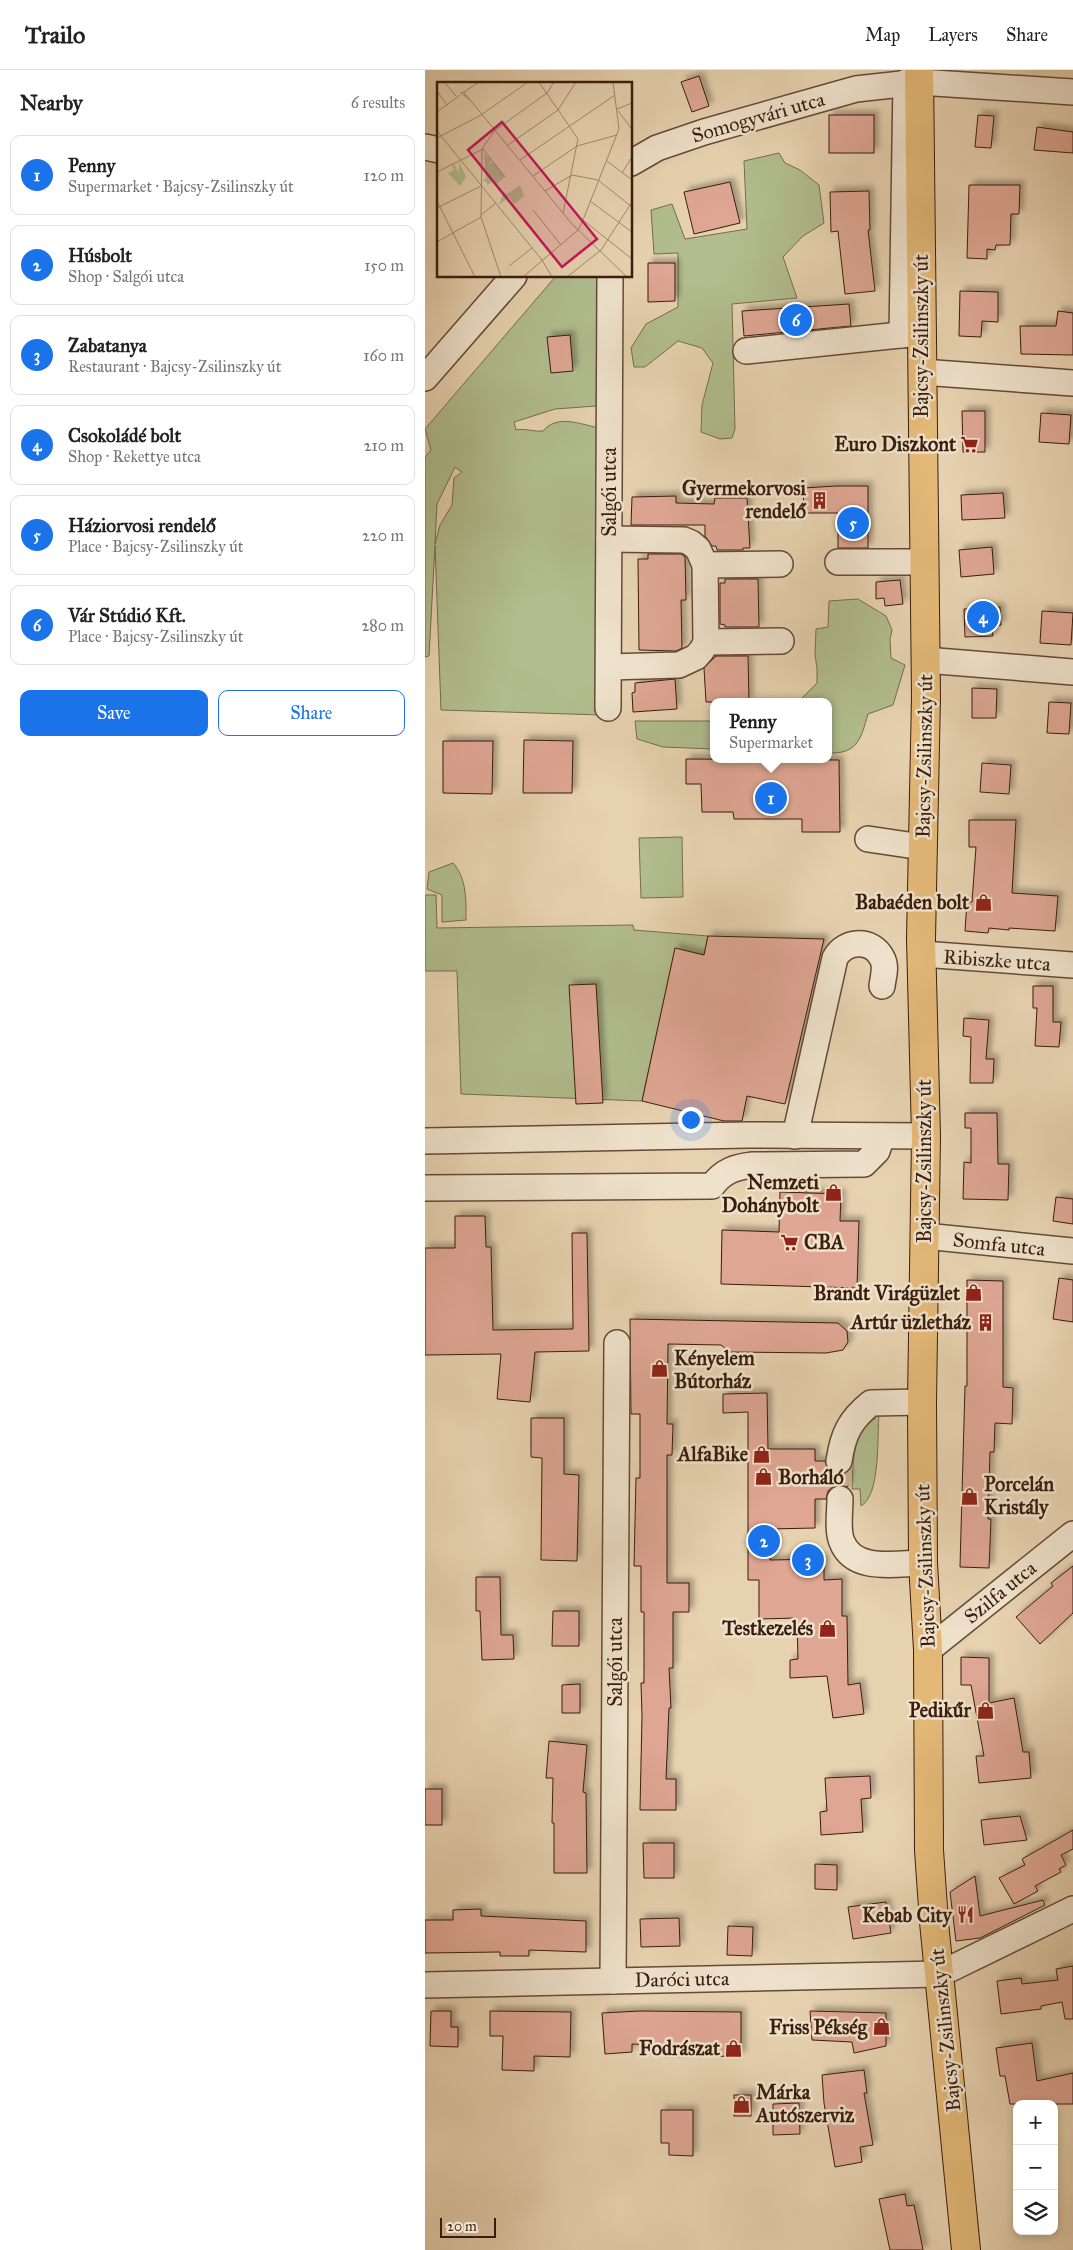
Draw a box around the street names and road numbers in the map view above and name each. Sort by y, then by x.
street label: Somogyvári utca [689,86,828,148]
street label: Bajcsy-Zsilinszky út [909,254,933,418]
street label: Salgói utca [597,447,622,537]
street label: Bajcsy-Zsilinszky út [911,674,937,838]
street label: Ribiszke utca [943,944,1052,976]
street label: Bajcsy-Zsilinszky út [912,1079,936,1243]
street label: Somfa utca [952,1227,1047,1261]
street label: Bajcsy-Zsilinszky út [910,1484,940,1648]
street label: Szilfa utca [959,1555,1041,1628]
street label: Salgói utca [603,1617,628,1707]
street label: Bajcsy-Zsilinszky út [924,1947,966,2113]
street label: Daróci utca [634,1966,730,1992]

